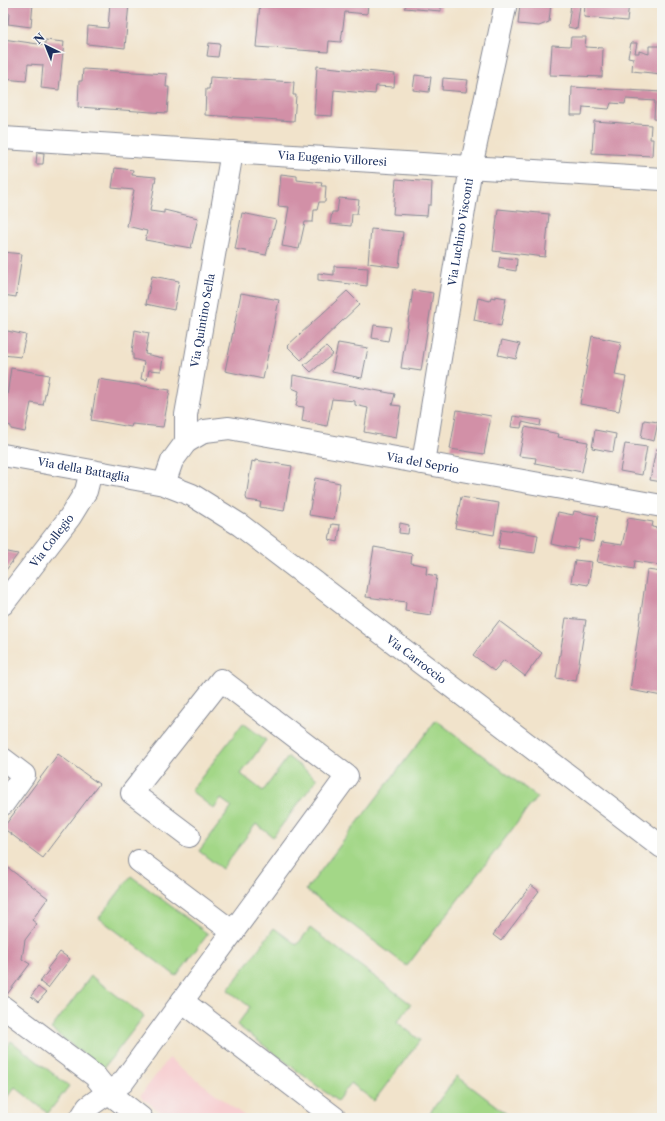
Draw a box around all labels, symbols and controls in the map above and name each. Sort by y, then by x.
north arrow [26,26,66,66]
text: N [31,30,48,47]
street label: Via Eugenio Villoresi [276,148,388,169]
street label: Via Luchino Visconti [445,177,476,288]
street label: Via Quintino Sella [187,272,218,369]
street label: Via del Seprio [384,449,460,476]
street label: Via della Battaglia [36,454,131,485]
street label: Via Collegio [26,511,77,571]
street label: Via Carroccio [383,632,449,687]

